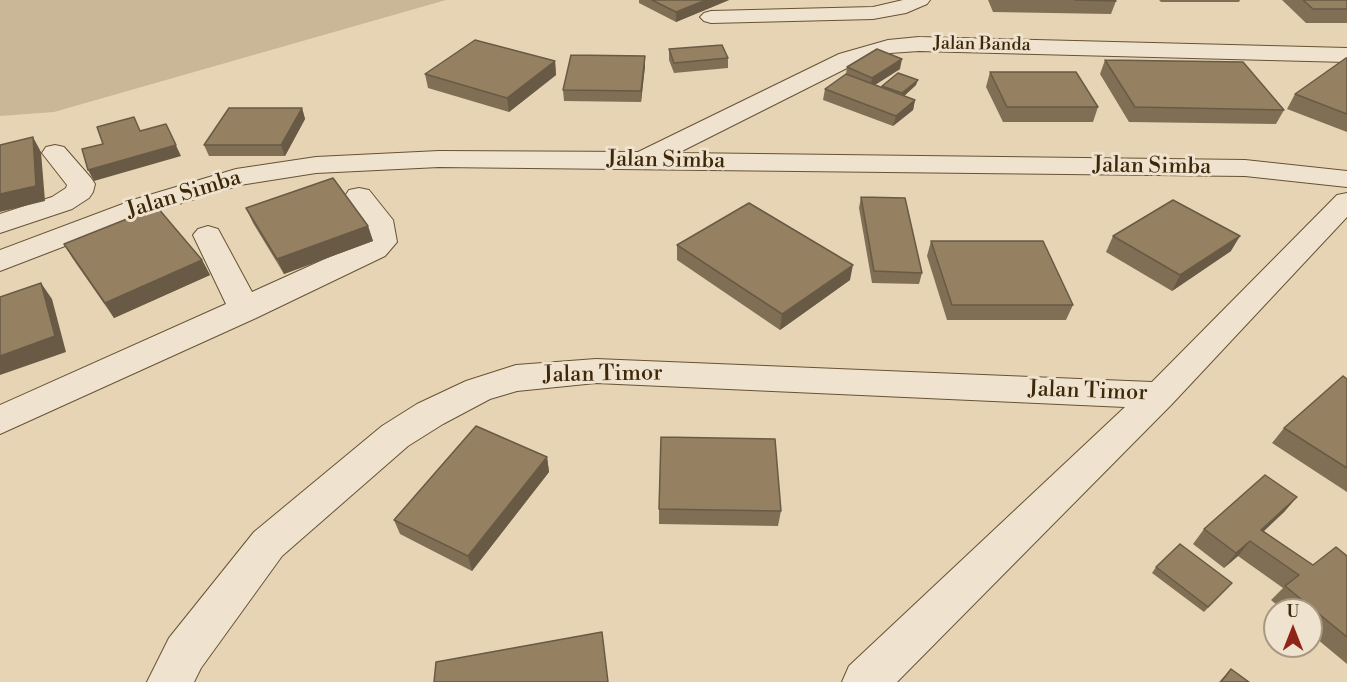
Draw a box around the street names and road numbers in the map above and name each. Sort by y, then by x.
street label: Jalan Banda [933,33,1031,57]
street label: Jalan Simba [606,147,726,175]
street label: Jalan Simba [1092,153,1212,181]
street label: Jalan Simba [123,165,245,225]
street label: Jalan Timor [543,361,663,389]
street label: Jalan Timor [1028,377,1148,407]

